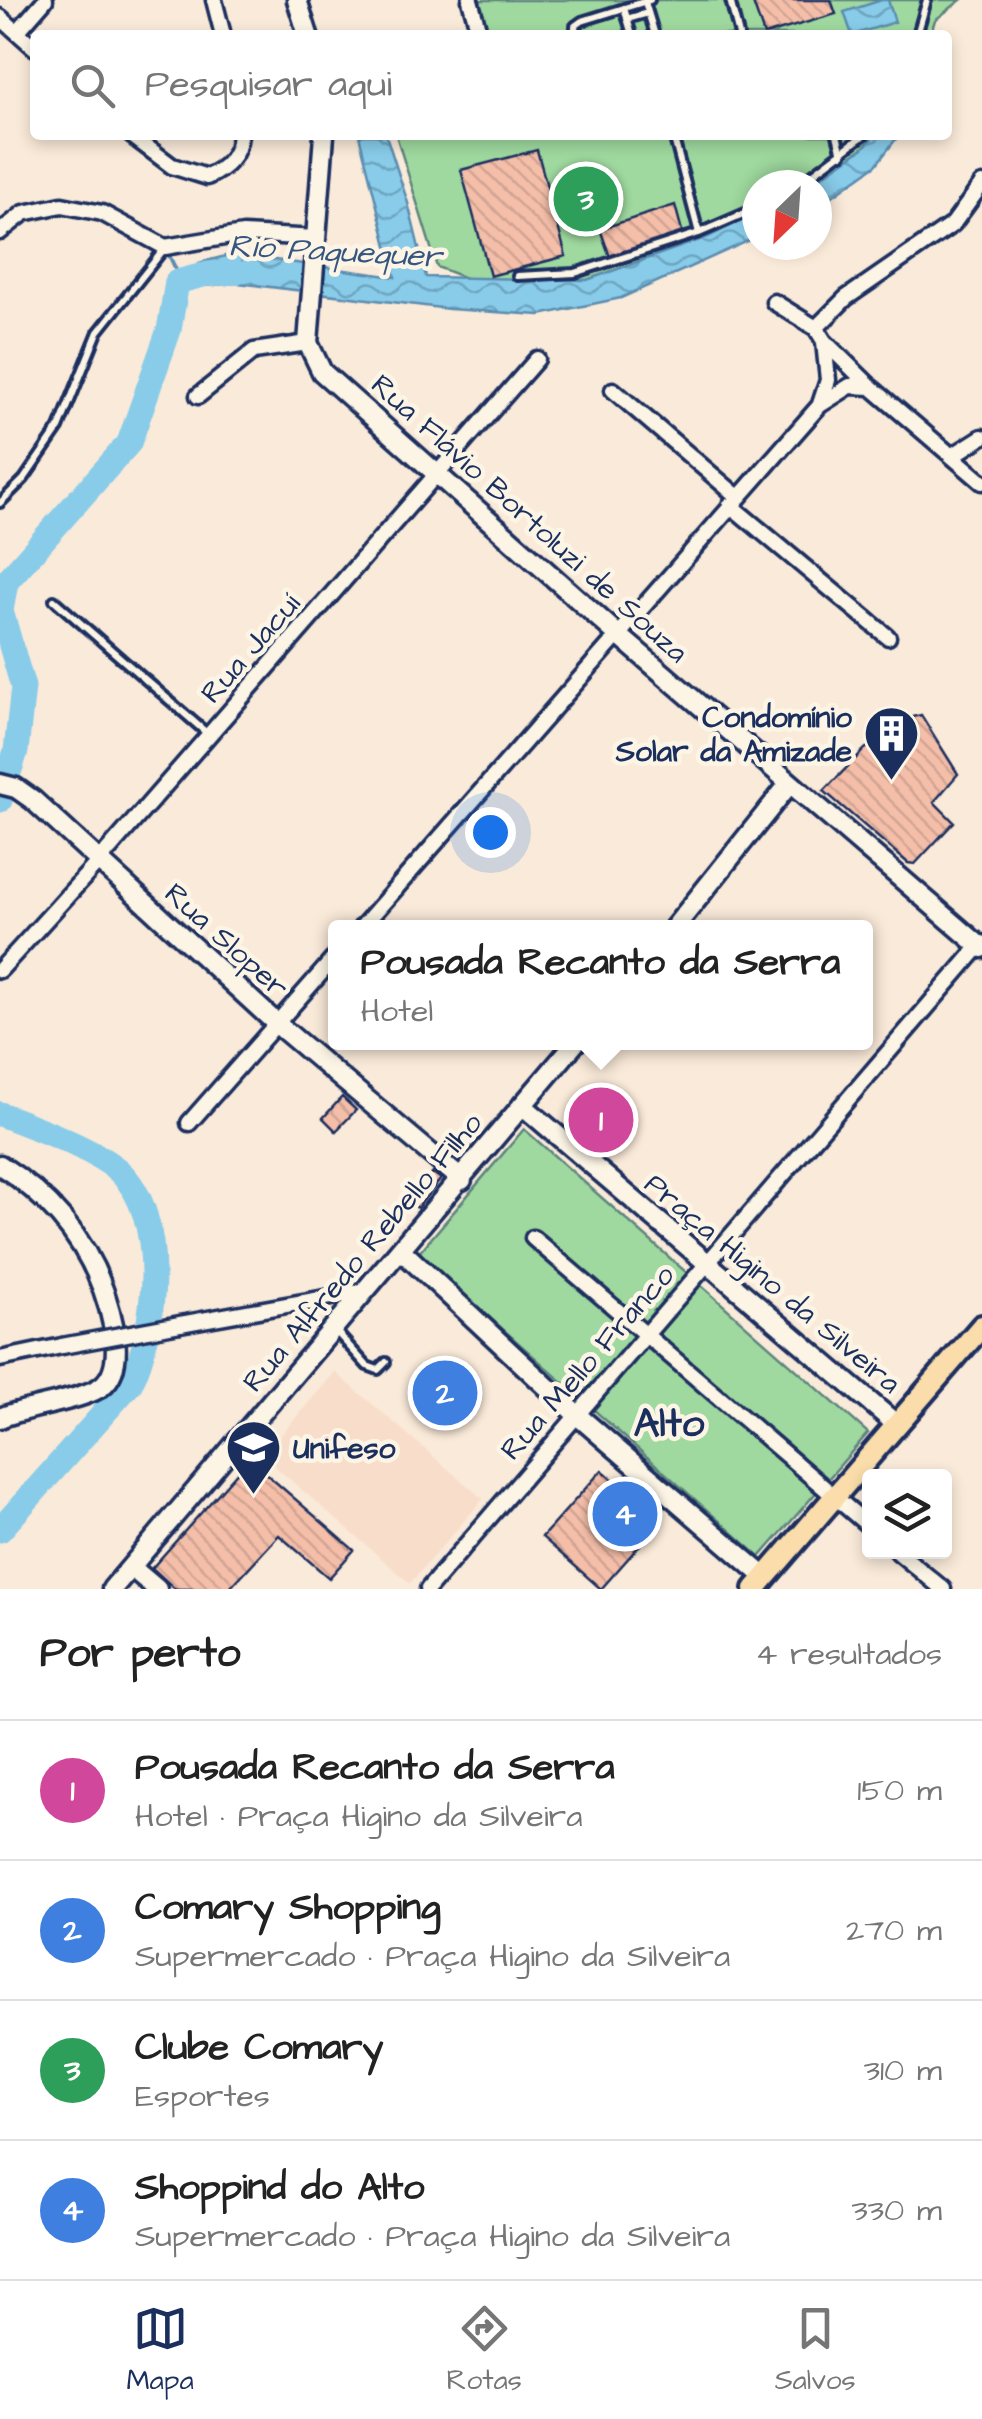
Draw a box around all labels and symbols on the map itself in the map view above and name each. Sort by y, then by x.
pin: 3 [554,162,618,236]
north arrow [742,170,832,260]
water label: Rio Paquequer [227,223,446,280]
street label: Rua Flávio Bortoluzi de Souza [361,365,697,673]
street label: Rua Jacuí [191,584,311,713]
place label: Condomínio Solar da Amizade [615,697,852,773]
building icon: Condomínio Solar da Amizade [861,704,921,783]
your location [465,807,516,858]
street label: Rua Sloper [155,874,298,1008]
pin: 1 [568,1082,634,1158]
street label: Rua Alfredo Rebello Filho [233,1104,493,1402]
street label: Praça Higino da Silveira [634,1164,910,1404]
street label: Rua Mello Franco [491,1256,685,1470]
pin: 2 [412,1356,478,1430]
district label: Alto [634,1397,705,1452]
school or university icon: Unifeso [224,1418,284,1497]
place label: Unifeso [293,1428,395,1470]
pin: 4 [592,1476,658,1552]

